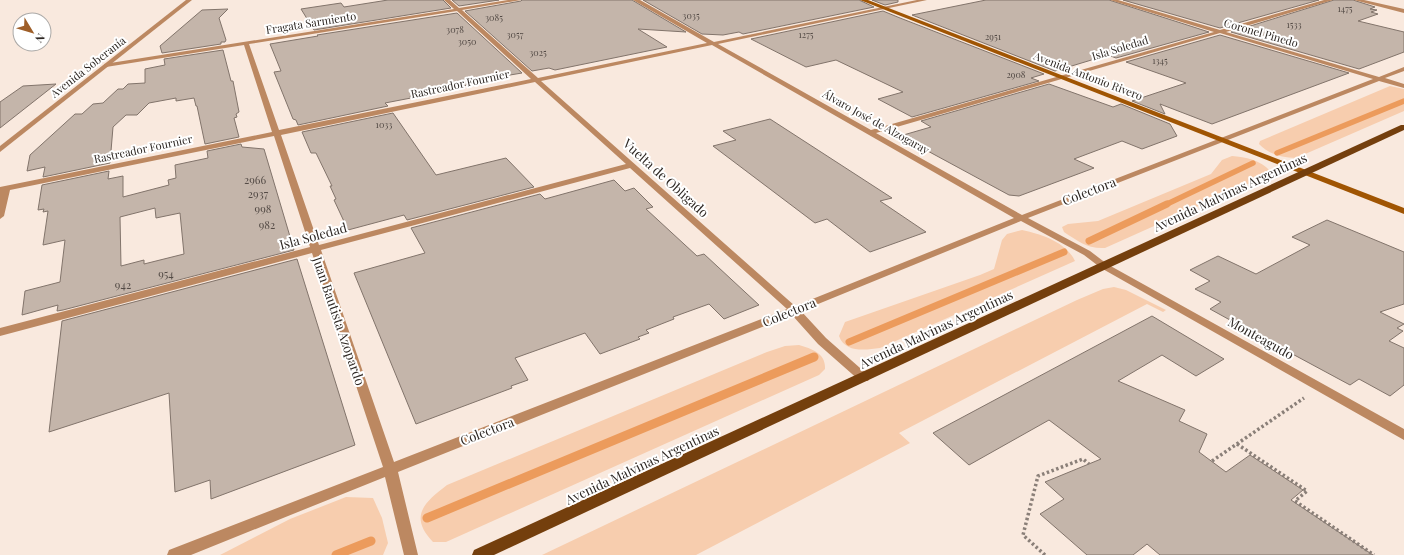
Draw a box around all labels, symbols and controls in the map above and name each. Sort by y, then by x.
house number: 1475 [1337,2,1353,14]
street label: Fragata Sarmiento [265,8,357,37]
house number: 3035 [682,9,700,21]
house number: 3085 [485,11,503,23]
north arrow [12,12,52,52]
street label: Coronel Pinedo [1222,15,1300,50]
house number: 1533 [1286,18,1302,30]
house number: 3078 [446,23,464,35]
house number: 3057 [507,28,524,40]
house number: 1275 [798,28,814,40]
house number: 2951 [985,30,1002,42]
text: N [32,31,49,46]
street label: Avenida Soberanía [46,32,129,101]
street label: Isla Soledad [1090,32,1151,63]
house number: 3050 [458,35,476,47]
house number: 3025 [529,46,547,58]
street label: Avenida Antonio Rivero [1031,47,1145,103]
house number: 1345 [1152,54,1168,66]
street label: Rastreador Fournier [409,66,511,101]
house number: 2908 [1007,68,1026,80]
street label: Álvaro José de Alzogaray [819,86,933,157]
house number: 1033 [376,118,392,130]
street label: Rastreador Fournier [92,131,194,166]
street label: Vuelta de Obligado [619,134,713,221]
street label: Avenida Malvinas Argentinas [1149,148,1310,235]
house number: 2966 [244,172,266,187]
street label: Colectora [1059,172,1119,209]
house number: 2937 [248,186,269,201]
house number: 998 [255,201,272,216]
house number: 982 [259,217,275,232]
street label: Isla Soledad [277,218,349,253]
street label: Juan Bautista Azopardo [309,253,369,387]
house number: 954 [158,266,174,281]
house number: 942 [115,277,131,292]
street label: Avenida Malvinas Argentinas [855,285,1016,372]
street label: Colectora [759,293,819,330]
street label: Monteagudo [1225,312,1297,363]
street label: Colectora [457,412,517,449]
street label: Avenida Malvinas Argentinas [561,421,722,508]

